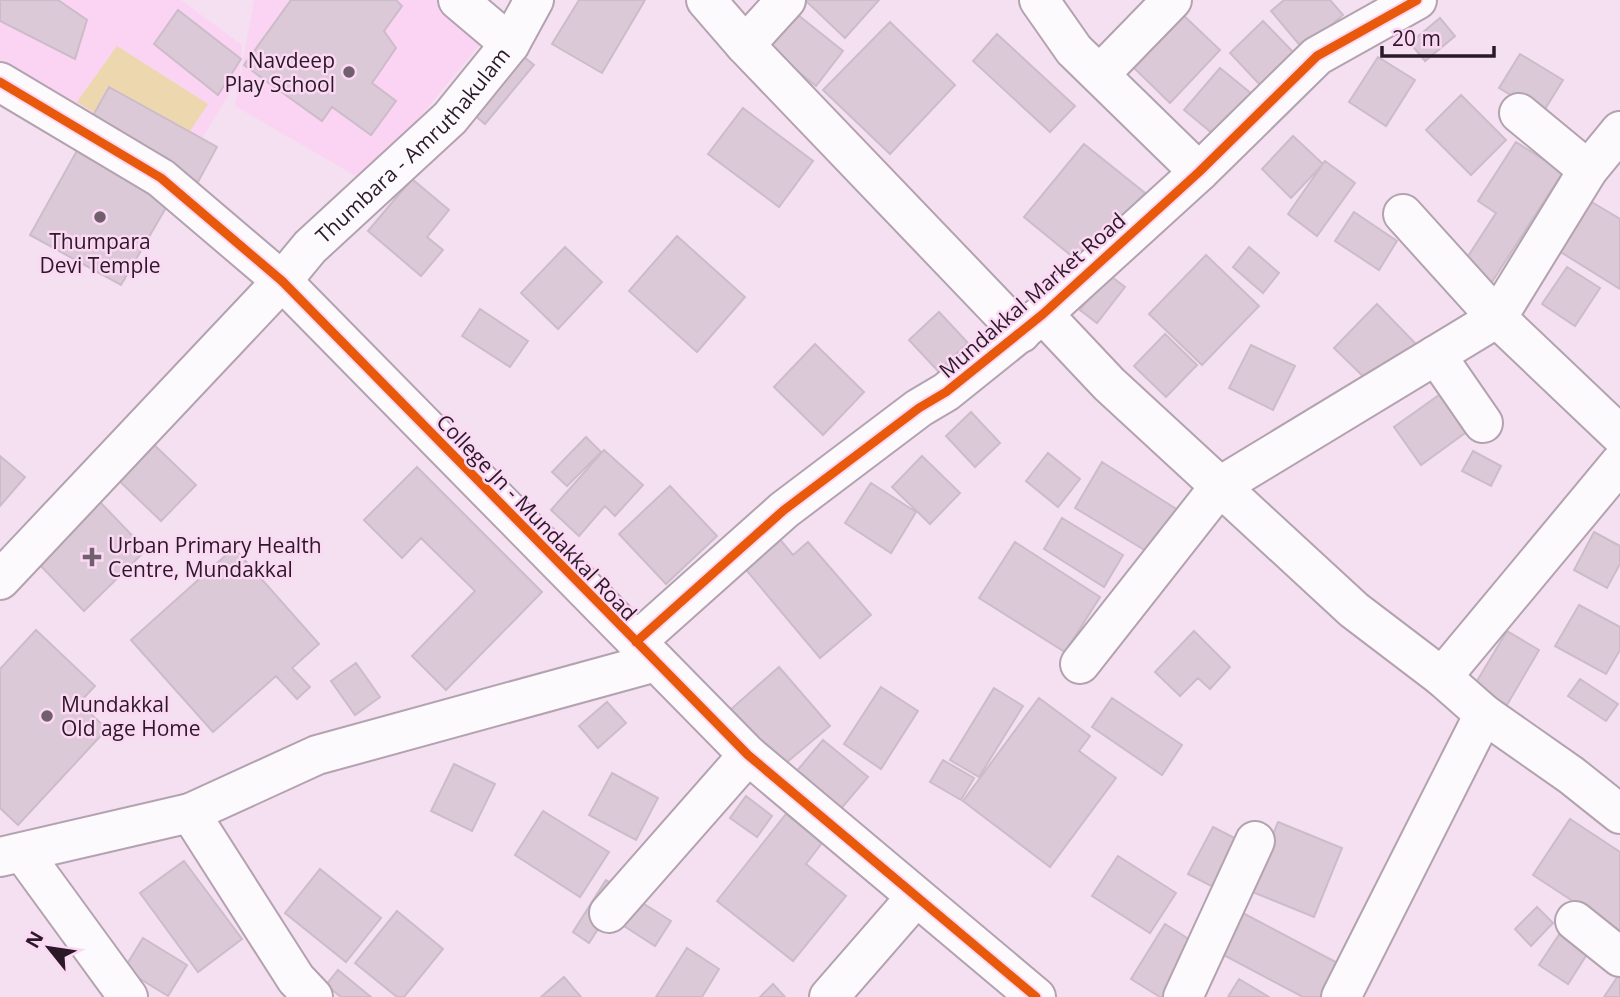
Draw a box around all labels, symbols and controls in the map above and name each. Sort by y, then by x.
scale bar [1382,14,1494,58]
text: 20 m [1392,24,1441,52]
street label: Thumbara - Amruthakulam [309,41,516,249]
place label: Navdeep Play School [224,46,335,98]
marker: Navdeep Play School [341,64,357,80]
street label: Mundakkal Market Road [933,206,1131,384]
marker: Thumpara Devi Temple [92,209,108,225]
place label: Thumpara Devi Temple [39,227,161,279]
street label: College Jn - Mundakkal Road [431,408,643,626]
place label: Urban Primary Health Centre, Mundakkal [108,531,322,583]
marker: Urban Primary Health Centre, Mundakkal [82,547,102,567]
place label: Mundakkal Old age Home [61,690,201,742]
marker: Mundakkal Old age Home [39,708,55,724]
north arrow [14,913,84,983]
text: N [19,926,49,953]

